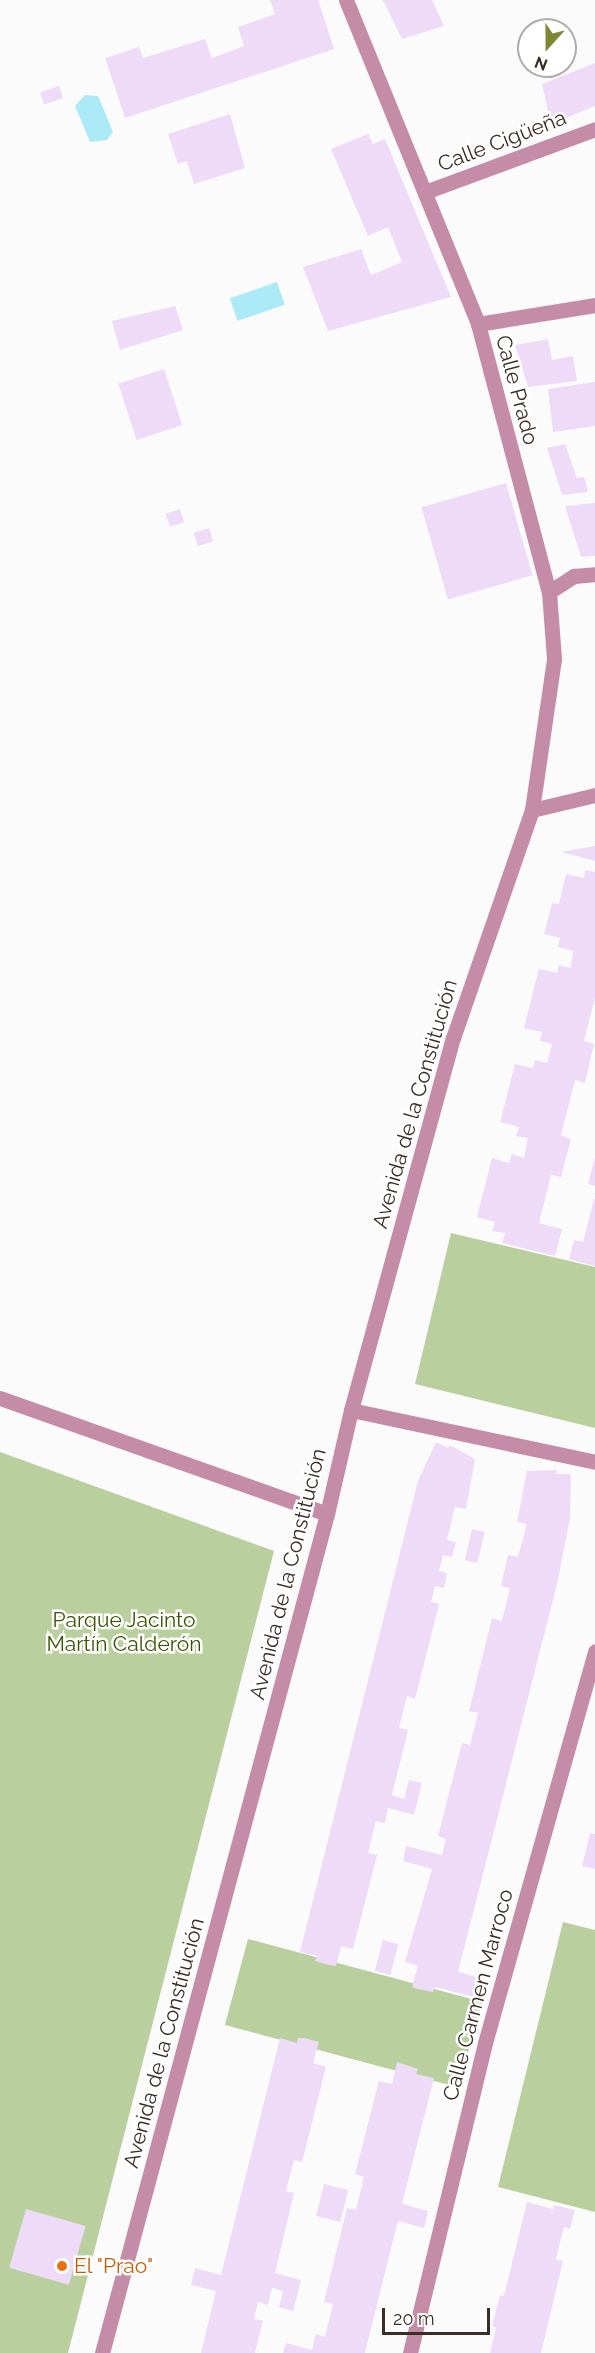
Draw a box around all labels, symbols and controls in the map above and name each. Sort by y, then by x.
north arrow [517,18,577,78]
text: N [532,52,550,74]
street label: Calle Cigüeña [434,105,570,177]
street label: Calle Prado [490,332,544,448]
street label: Avenida de la Constitución [367,977,463,1231]
street label: Avenida de la Constitución [245,1446,331,1702]
park label: Parque Jacinto Martín Calderón [46,1607,202,1657]
street label: Calle Carmen Marroco [438,1886,518,2104]
street label: Avenida de la Constitución [118,1915,210,2171]
place label: El "Prao" [74,2253,154,2279]
marker: El "Prao" [55,2259,69,2273]
scale bar [385,2296,493,2334]
text: 20 m [393,2308,435,2329]

